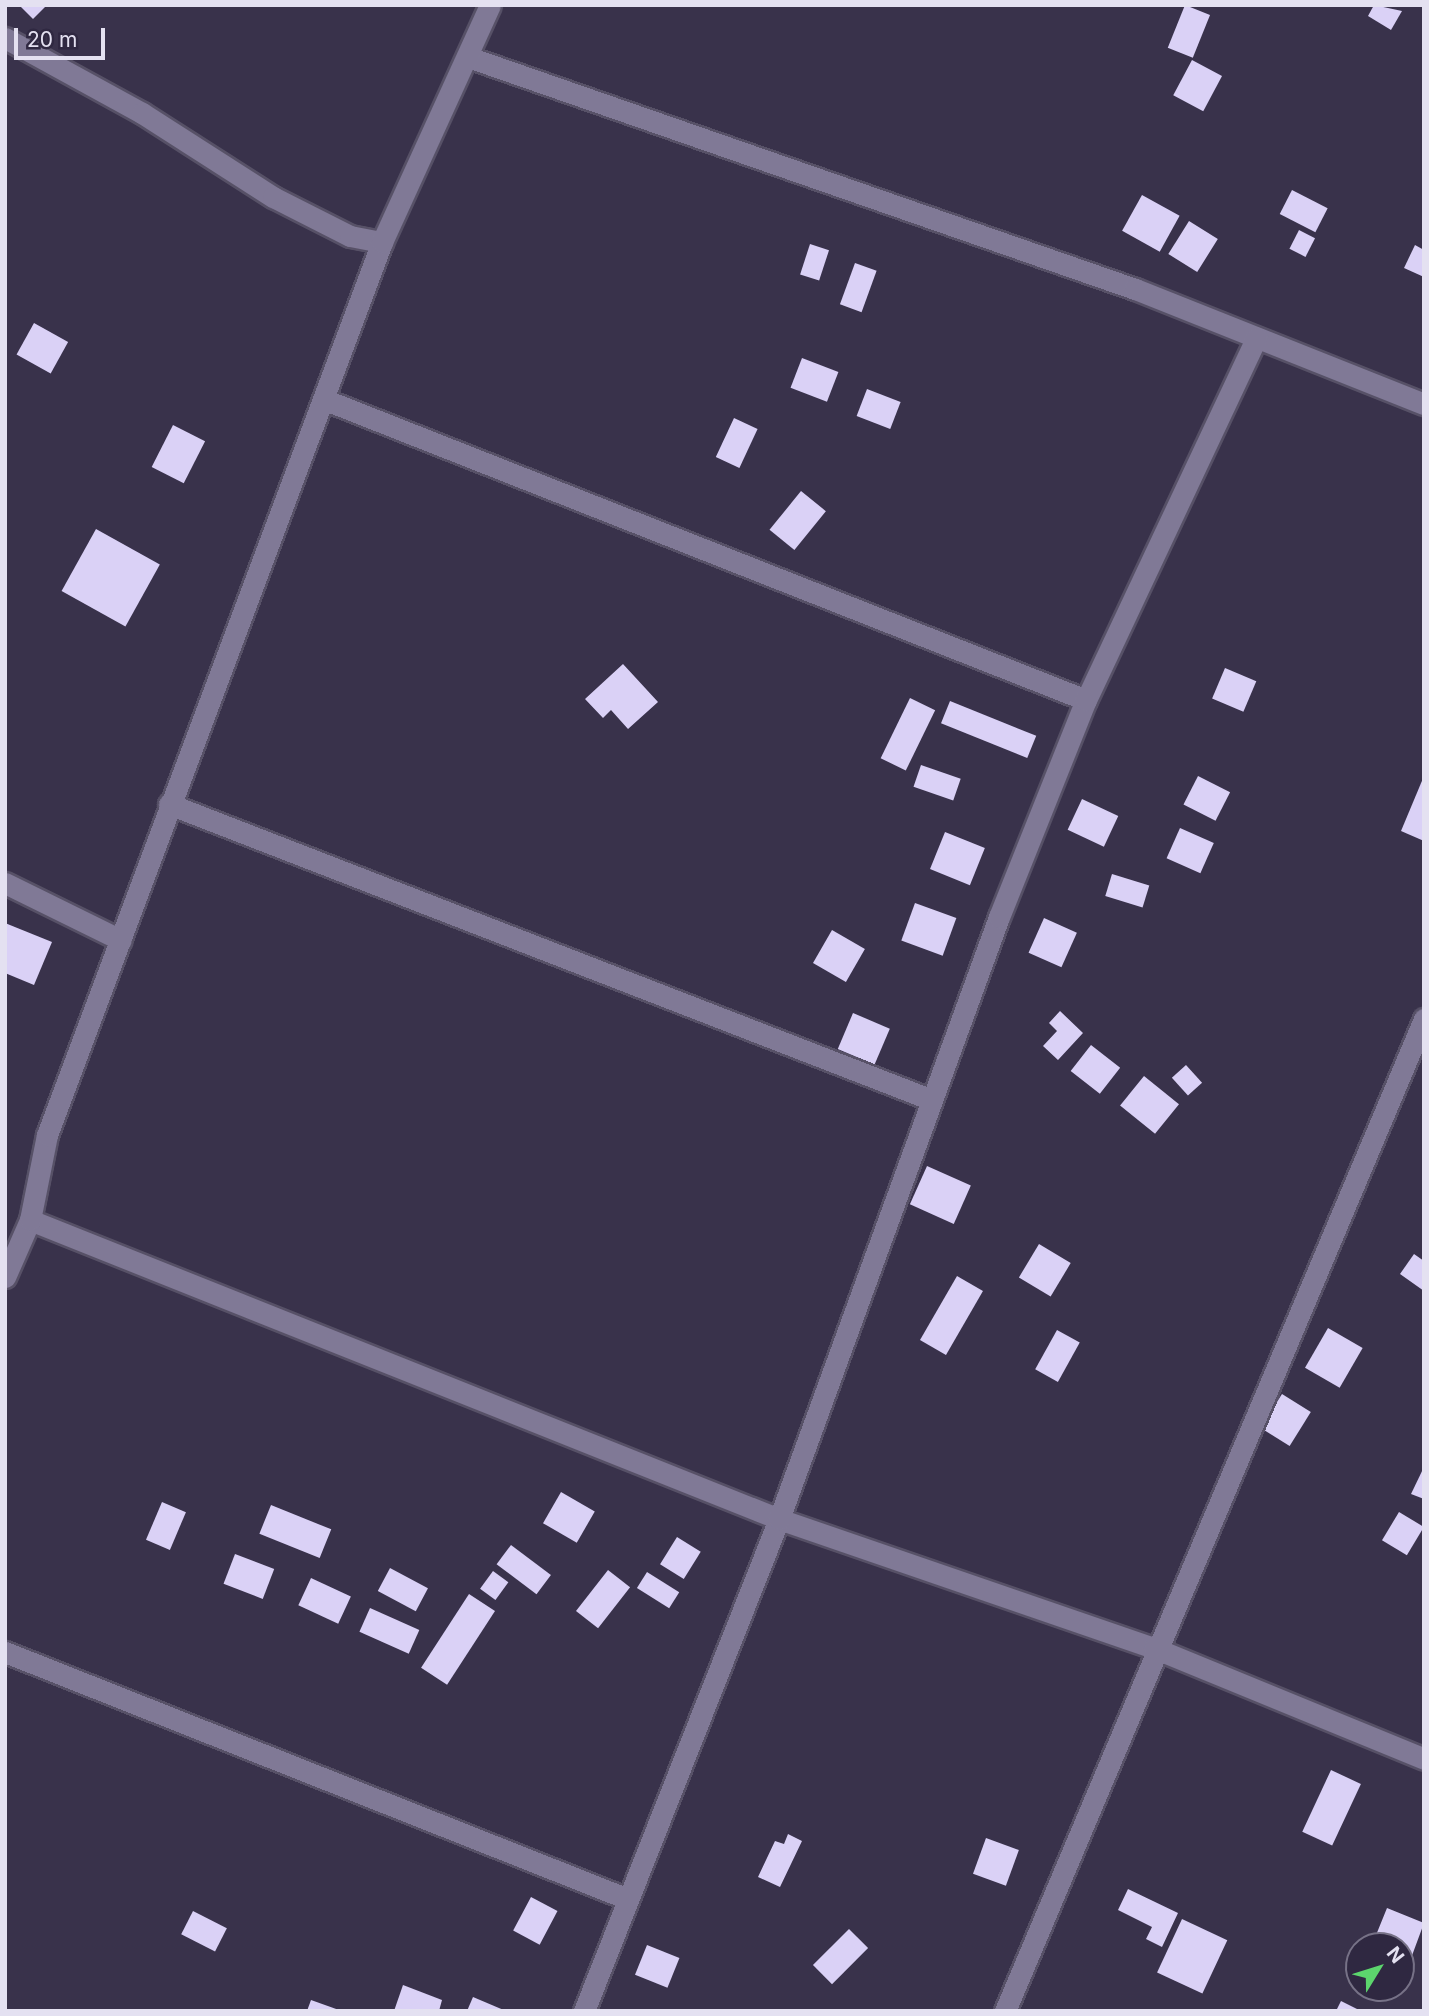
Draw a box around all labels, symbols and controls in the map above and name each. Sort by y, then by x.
scale bar [18,14,108,58]
text: 20 m [27,27,77,52]
north arrow [1345,1932,1415,2002]
text: N [1382,1942,1409,1968]

